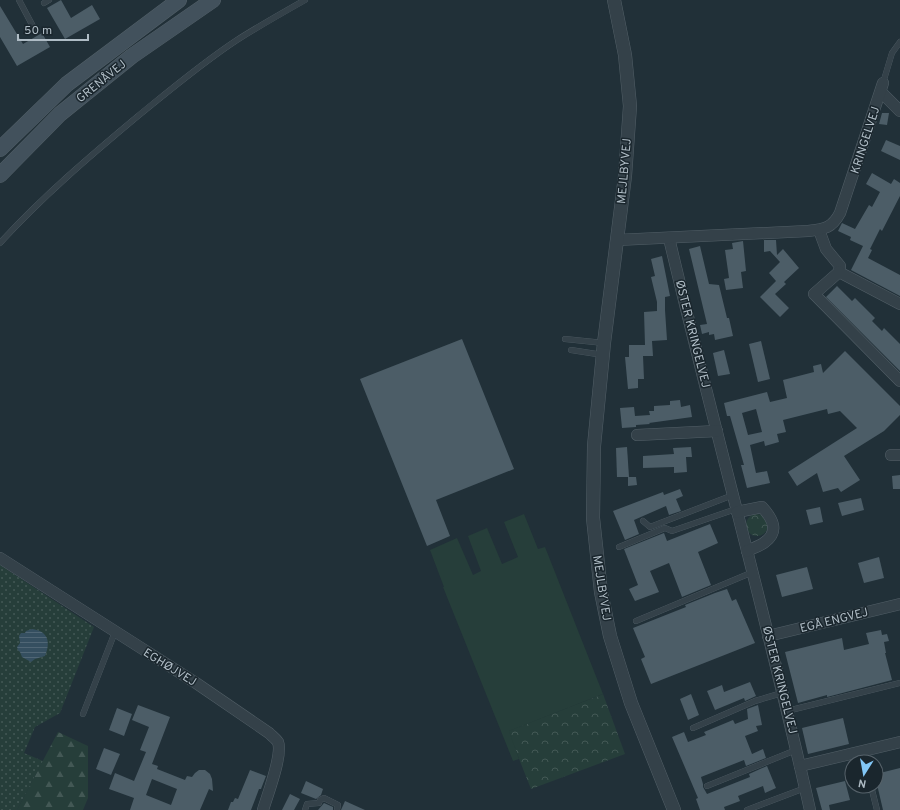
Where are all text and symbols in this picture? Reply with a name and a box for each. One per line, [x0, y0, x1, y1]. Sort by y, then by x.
scale bar [18, 16, 88, 42]
text: 50 m [24, 23, 52, 39]
street label: GRENÅVEJ [73, 57, 130, 107]
street label: KRINGELVEJ [848, 105, 884, 176]
street label: MEJLBYVEJ [614, 138, 636, 205]
street label: ØSTER KRINGELVEJ [671, 279, 713, 390]
street label: MEJLBYVEJ [588, 554, 614, 622]
street label: EGÅ ENGVEJ [798, 605, 870, 637]
street label: ØSTER KRINGELVEJ [758, 625, 800, 736]
street label: EGHØJVEJ [140, 645, 199, 690]
north arrow [844, 754, 884, 794]
text: N [857, 775, 867, 790]

